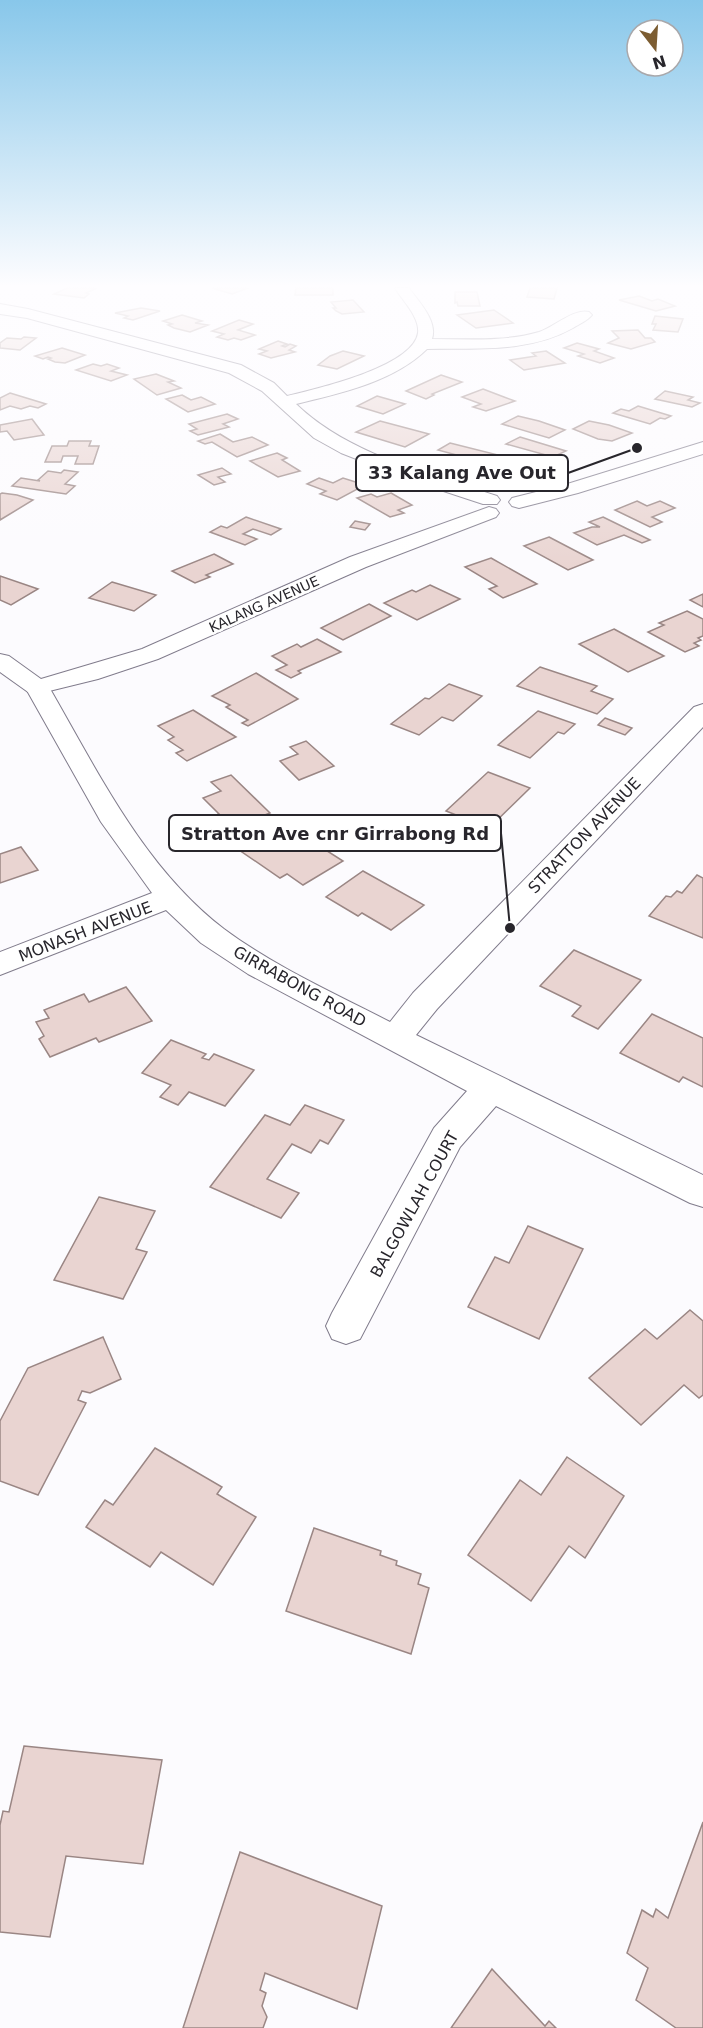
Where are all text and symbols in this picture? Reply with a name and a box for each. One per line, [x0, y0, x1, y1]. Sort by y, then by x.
north arrow [625, 18, 685, 78]
text: N [650, 51, 668, 73]
callout: 33 Kalang Ave Out [356, 455, 568, 491]
text: 33 Kalang Ave Out [368, 462, 556, 483]
street label: KALANG AVENUE [207, 573, 321, 635]
street label: STRATTON AVENUE [524, 773, 645, 897]
callout: Stratton Ave cnr Girrabong Rd [169, 815, 501, 851]
text: Stratton Ave cnr Girrabong Rd [181, 823, 489, 844]
street label: MONASH AVENUE [16, 897, 155, 966]
street label: GIRRABONG ROAD [230, 942, 370, 1031]
street label: BALGOWLAH COURT [366, 1128, 463, 1281]

